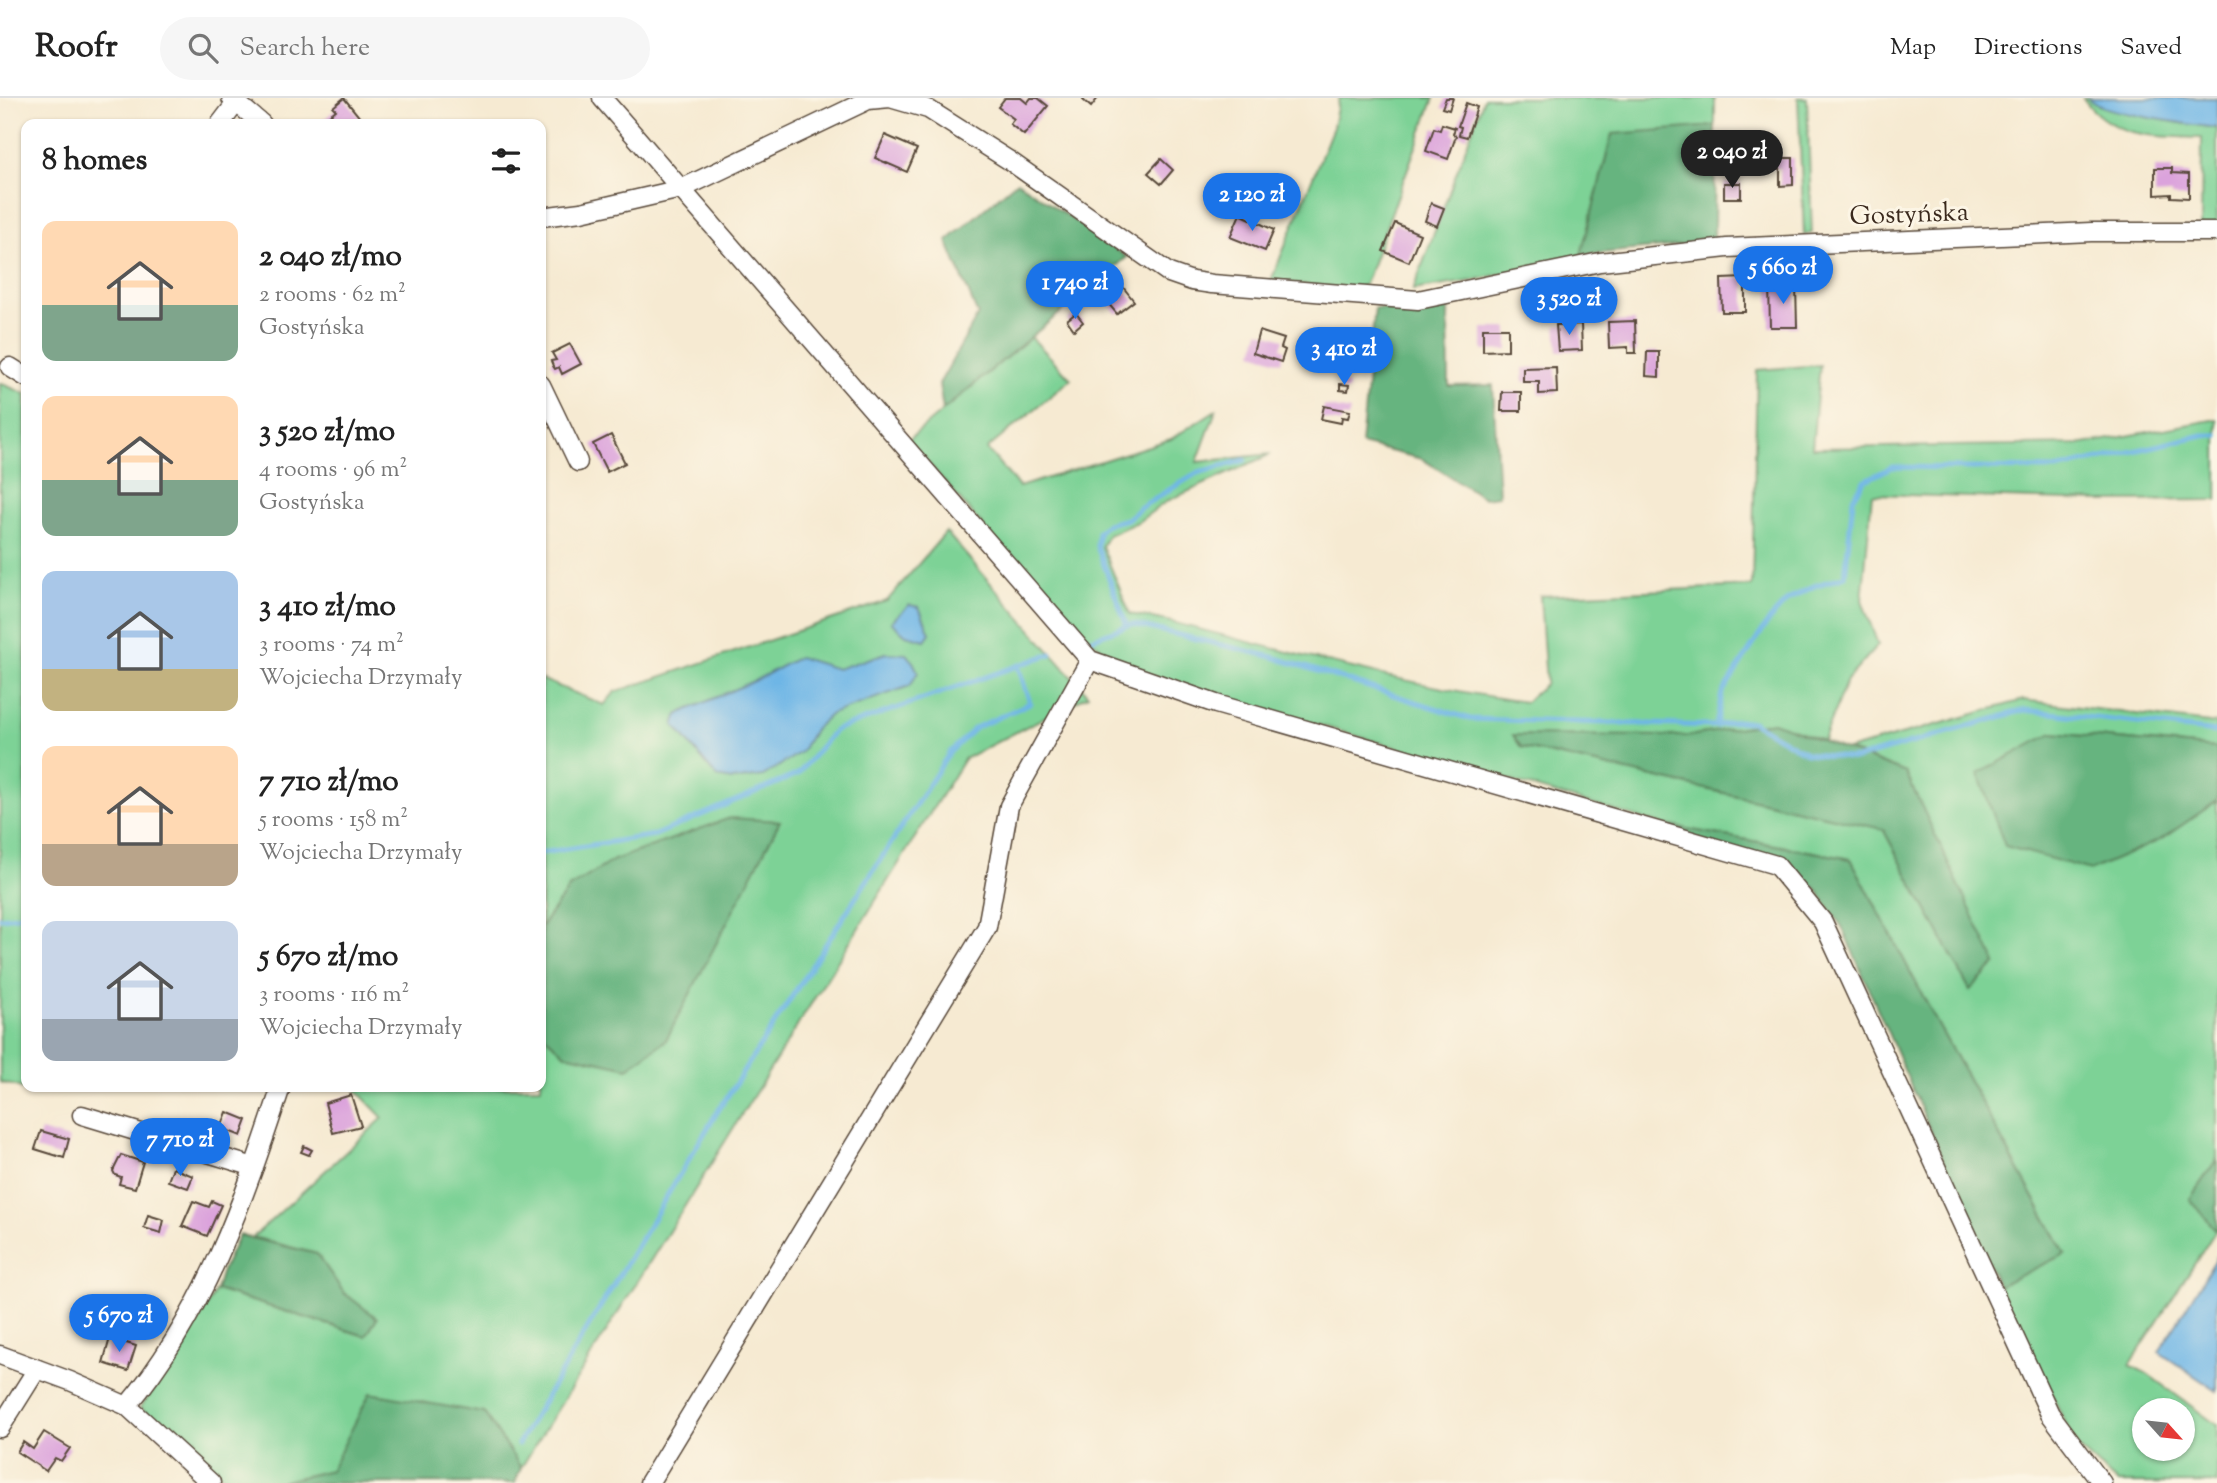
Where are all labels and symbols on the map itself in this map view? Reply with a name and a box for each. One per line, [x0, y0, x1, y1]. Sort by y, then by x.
pin: 2 040 zł [1660, 130, 1804, 190]
pin: 2 120 zł [1180, 174, 1324, 233]
street label: Gostyńska [1849, 195, 1969, 236]
pin: 5 660 zł [1711, 246, 1855, 306]
pin: 1 740 zł [1003, 262, 1147, 321]
pin: 3 520 zł [1497, 278, 1641, 337]
pin: 3 410 zł [1272, 328, 1416, 387]
pin: 7 710 zł [108, 1118, 252, 1178]
pin: 5 670 zł [47, 1294, 191, 1354]
north arrow [2132, 1398, 2194, 1461]

